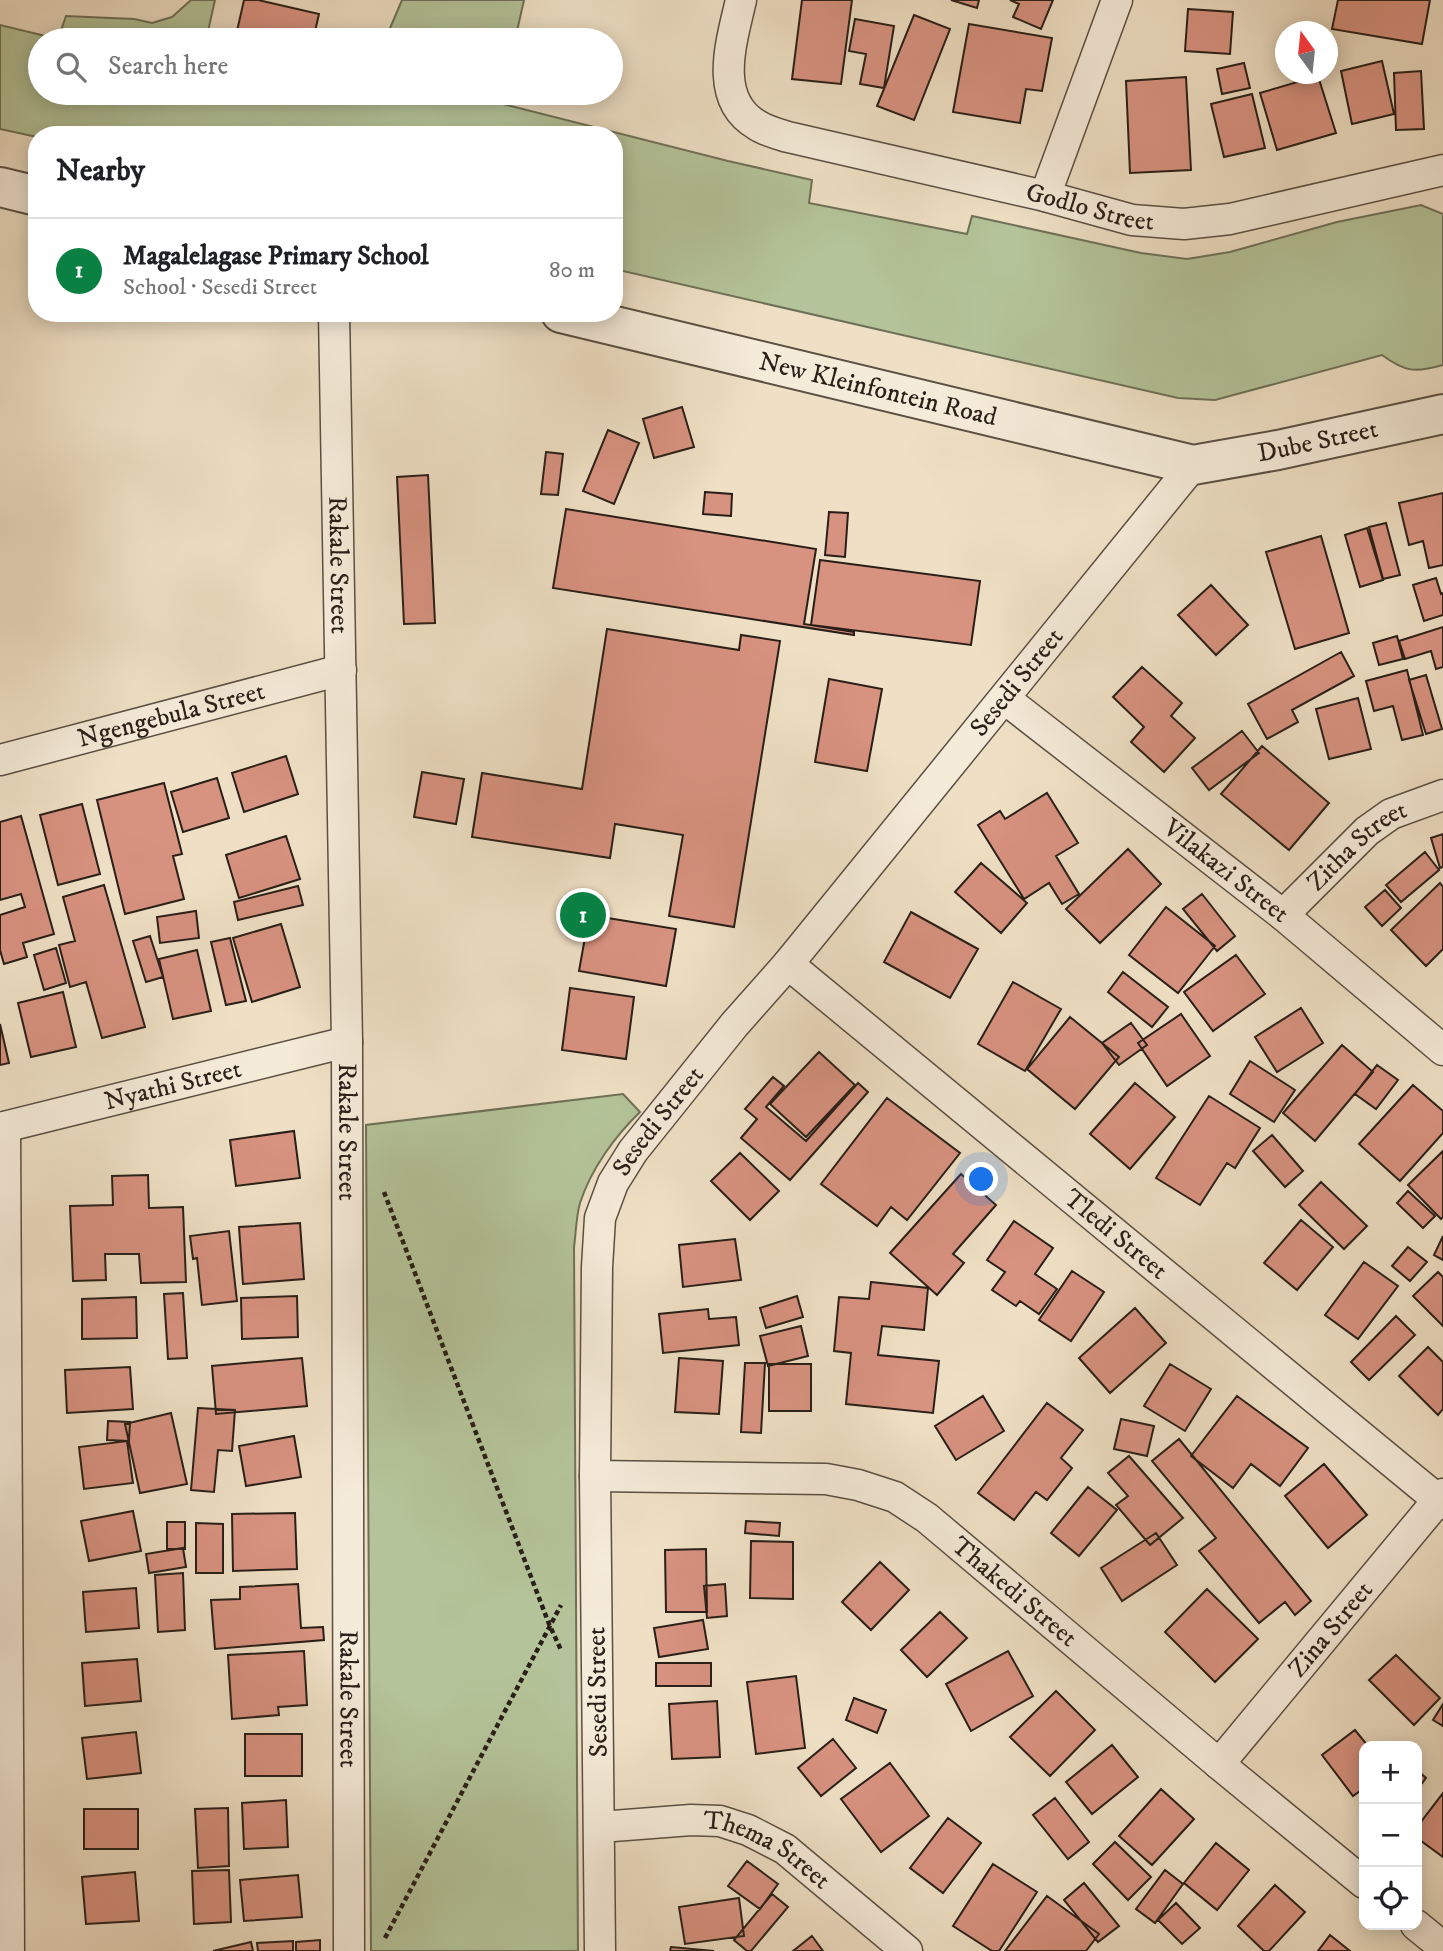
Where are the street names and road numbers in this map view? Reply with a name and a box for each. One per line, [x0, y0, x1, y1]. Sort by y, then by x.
street label: Godlo Street [1023, 176, 1155, 238]
street label: New Kleinfontein Road [755, 345, 1000, 434]
street label: Dube Street [1255, 412, 1381, 470]
street label: Rakale Street [321, 496, 356, 634]
street label: Sesedi Street [963, 621, 1071, 743]
street label: Ngengebula Street [74, 674, 268, 755]
street label: Zitha Street [1300, 793, 1411, 898]
street label: Vilakazi Street [1156, 811, 1296, 930]
street label: Nyathi Street [101, 1052, 245, 1118]
street label: Sesedi Street [605, 1059, 711, 1182]
street label: Rakale Street [331, 1063, 364, 1201]
street label: Tledi Street [1057, 1182, 1175, 1287]
street label: Thakedi Street [945, 1529, 1084, 1654]
street label: Zina Street [1281, 1574, 1380, 1684]
street label: Sesedi Street [580, 1626, 616, 1758]
street label: Rakale Street [332, 1630, 365, 1768]
street label: Thema Street [703, 1804, 837, 1897]

